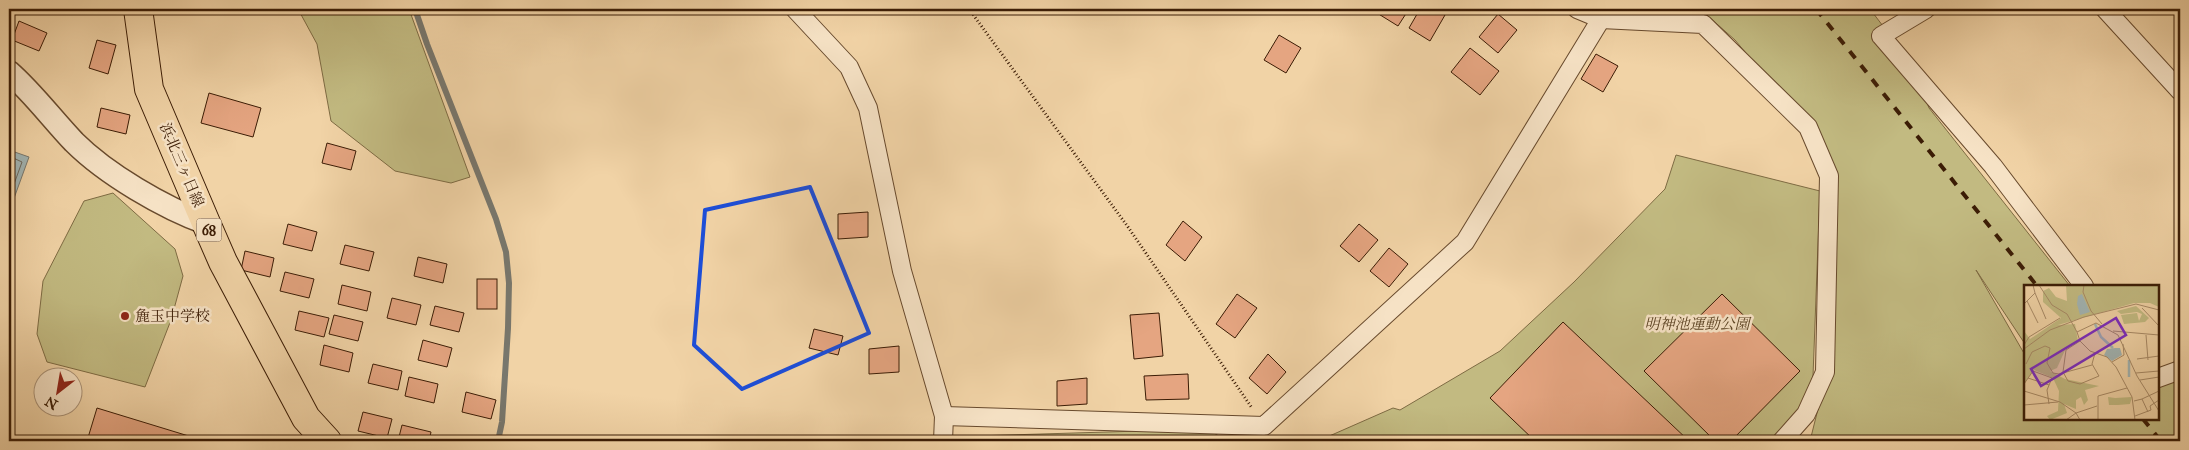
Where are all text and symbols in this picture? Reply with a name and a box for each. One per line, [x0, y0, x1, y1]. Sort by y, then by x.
street label: 浜北三ヶ日線 [156, 120, 208, 210]
road number: 68 [196, 218, 222, 242]
inset map [2024, 285, 2159, 420]
place label: 麁玉中学校 [135, 307, 210, 325]
marker: 麁玉中学校 [119, 310, 131, 322]
park label: 明神池運動公園 [1644, 315, 1752, 333]
north arrow [32, 368, 82, 418]
text: N [42, 392, 61, 413]

